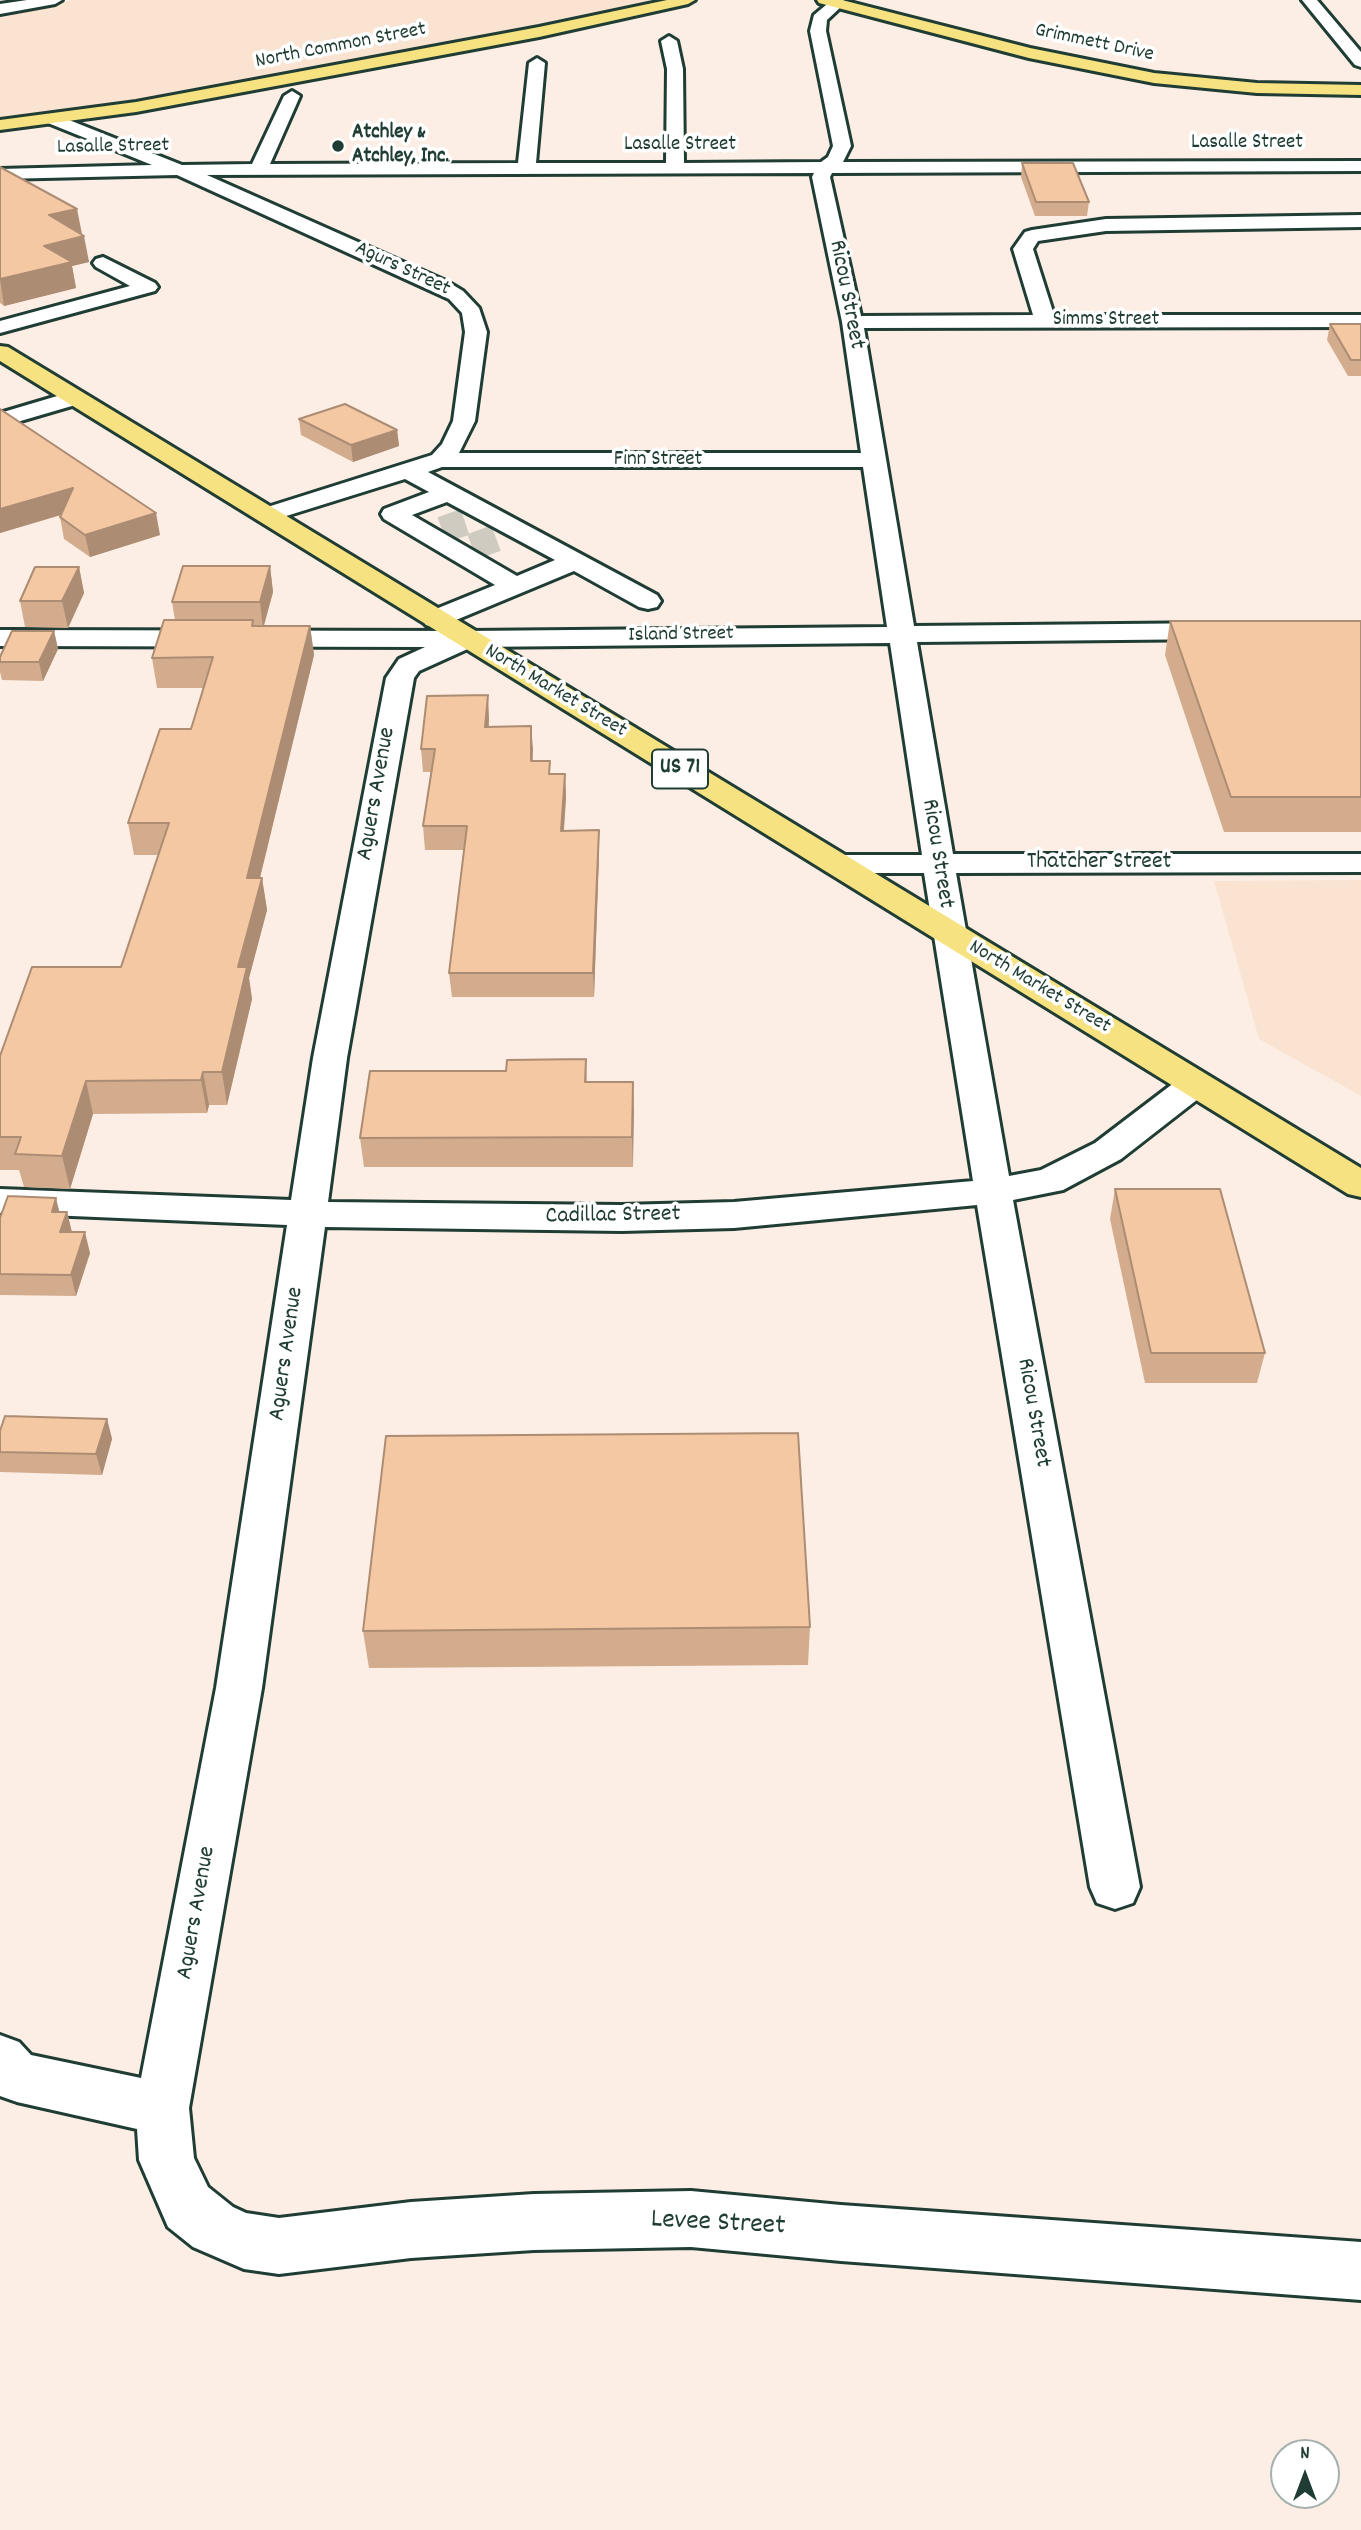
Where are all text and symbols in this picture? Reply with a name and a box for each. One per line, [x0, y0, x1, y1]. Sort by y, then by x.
street label: North Common Street [254, 18, 428, 76]
street label: Grimmett Drive [1032, 19, 1156, 69]
place label: Atchley & Atchley, Inc. [352, 121, 449, 171]
street label: Lasalle Street [1191, 131, 1303, 157]
street label: Lasalle Street [624, 133, 736, 159]
street label: Lasalle Street [57, 134, 169, 162]
marker: Atchley & Atchley, Inc. [330, 138, 346, 154]
street label: Agurs Street [350, 237, 454, 303]
street label: Ricou Street [820, 238, 870, 352]
street label: Simms Street [1053, 308, 1159, 334]
street label: Finn Street [614, 448, 702, 474]
street label: Island Street [628, 622, 734, 650]
street label: North Market Street [479, 640, 631, 744]
street label: Aguers Avenue [352, 725, 404, 863]
road number: US 71 [652, 750, 708, 789]
street label: Ricou Street [913, 797, 959, 911]
street label: Thatcher Street [1027, 850, 1171, 878]
street label: North Market Street [963, 936, 1115, 1040]
street label: Cadillac Street [545, 1201, 681, 1233]
street label: Aguers Avenue [264, 1285, 312, 1423]
street label: Ricou Street [1008, 1356, 1056, 1470]
street label: Aguers Avenue [172, 1844, 224, 1982]
street label: Levee Street [650, 2205, 786, 2245]
north arrow [1270, 2439, 1340, 2509]
text: N [1300, 2441, 1310, 2468]

